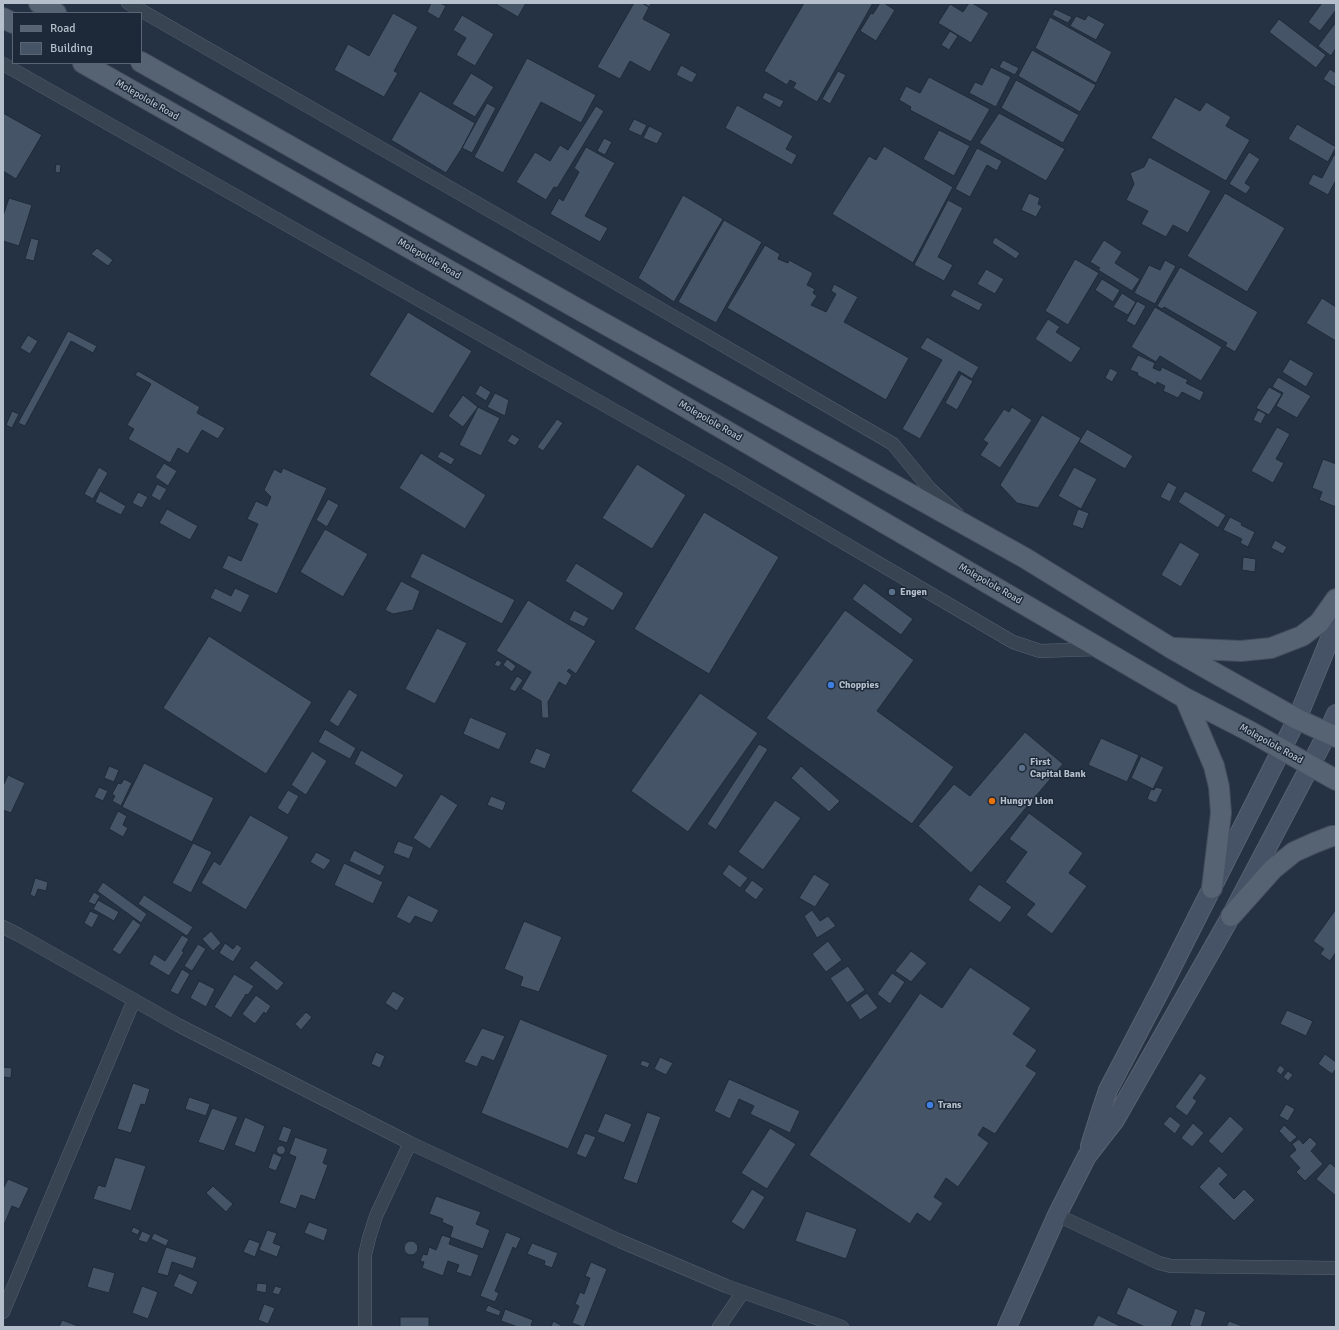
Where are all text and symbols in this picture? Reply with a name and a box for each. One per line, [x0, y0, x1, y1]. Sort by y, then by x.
legend [12, 12, 142, 64]
text: Road [50, 21, 76, 36]
text: Building [50, 41, 93, 56]
street label: Molepolole Road [113, 77, 181, 123]
street label: Molepolole Road [395, 236, 463, 282]
street label: Molepolole Road [676, 398, 744, 444]
street label: Molepolole Road [956, 561, 1024, 607]
place label: Engen [900, 586, 927, 598]
marker: Engen [887, 587, 897, 597]
place label: Choppies [839, 679, 879, 691]
marker: Choppies [826, 680, 836, 690]
street label: Molepolole Road [1237, 722, 1305, 766]
place label: First Capital Bank [1030, 756, 1086, 780]
marker: First Capital Bank [1017, 763, 1027, 773]
place label: Hungry Lion [1000, 795, 1053, 807]
marker: Hungry Lion [987, 796, 997, 806]
place label: Trans [938, 1099, 962, 1111]
marker: Trans [925, 1100, 935, 1110]

